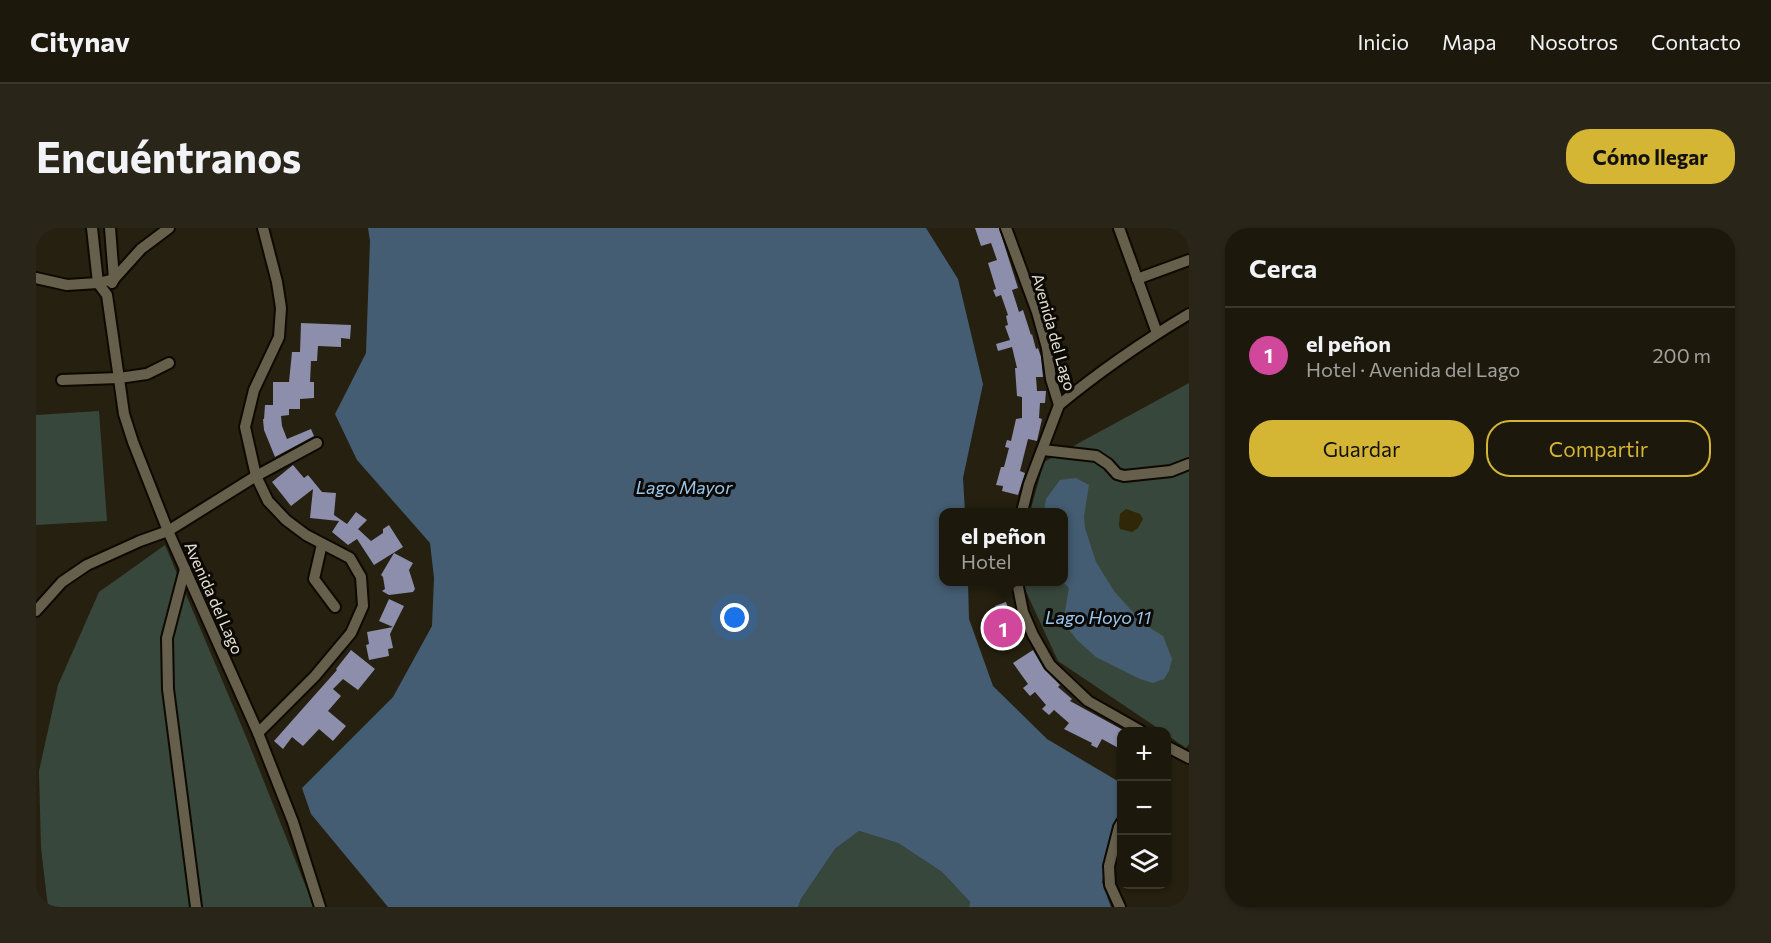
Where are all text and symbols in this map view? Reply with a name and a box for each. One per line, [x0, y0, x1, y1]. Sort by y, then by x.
text: Citynav [30, 24, 130, 58]
text: Inicio [1357, 29, 1409, 54]
text: Mapa [1442, 29, 1496, 54]
text: Nosotros [1529, 29, 1618, 54]
text: Contacto [1651, 29, 1741, 54]
button: Cómo llegar [1566, 129, 1735, 184]
text: Encuéntranos [36, 130, 301, 182]
text: Cerca [1249, 252, 1317, 283]
street label: Avenida del Lago [1029, 271, 1080, 393]
text: el peñon [1306, 330, 1391, 357]
text: 1 [1264, 343, 1273, 367]
text: 200 m [1653, 343, 1711, 367]
text: Hotel · Avenida del Lago [1306, 357, 1520, 381]
button: Guardar [1249, 420, 1474, 477]
button: Compartir [1486, 420, 1711, 477]
water label: Lago Mayor [636, 476, 733, 498]
popup [939, 508, 1068, 586]
text: el peñon [961, 522, 1046, 549]
street label: Avenida del Lago [181, 539, 248, 657]
text: Hotel [961, 549, 1011, 573]
your location [720, 603, 749, 632]
pin: 1 [984, 606, 1022, 650]
water label: Lago Hoyo 11 [1045, 606, 1151, 628]
map controls [1117, 727, 1171, 889]
button: + [1117, 727, 1171, 781]
button: − [1117, 781, 1171, 835]
button: layers [1117, 835, 1171, 889]

